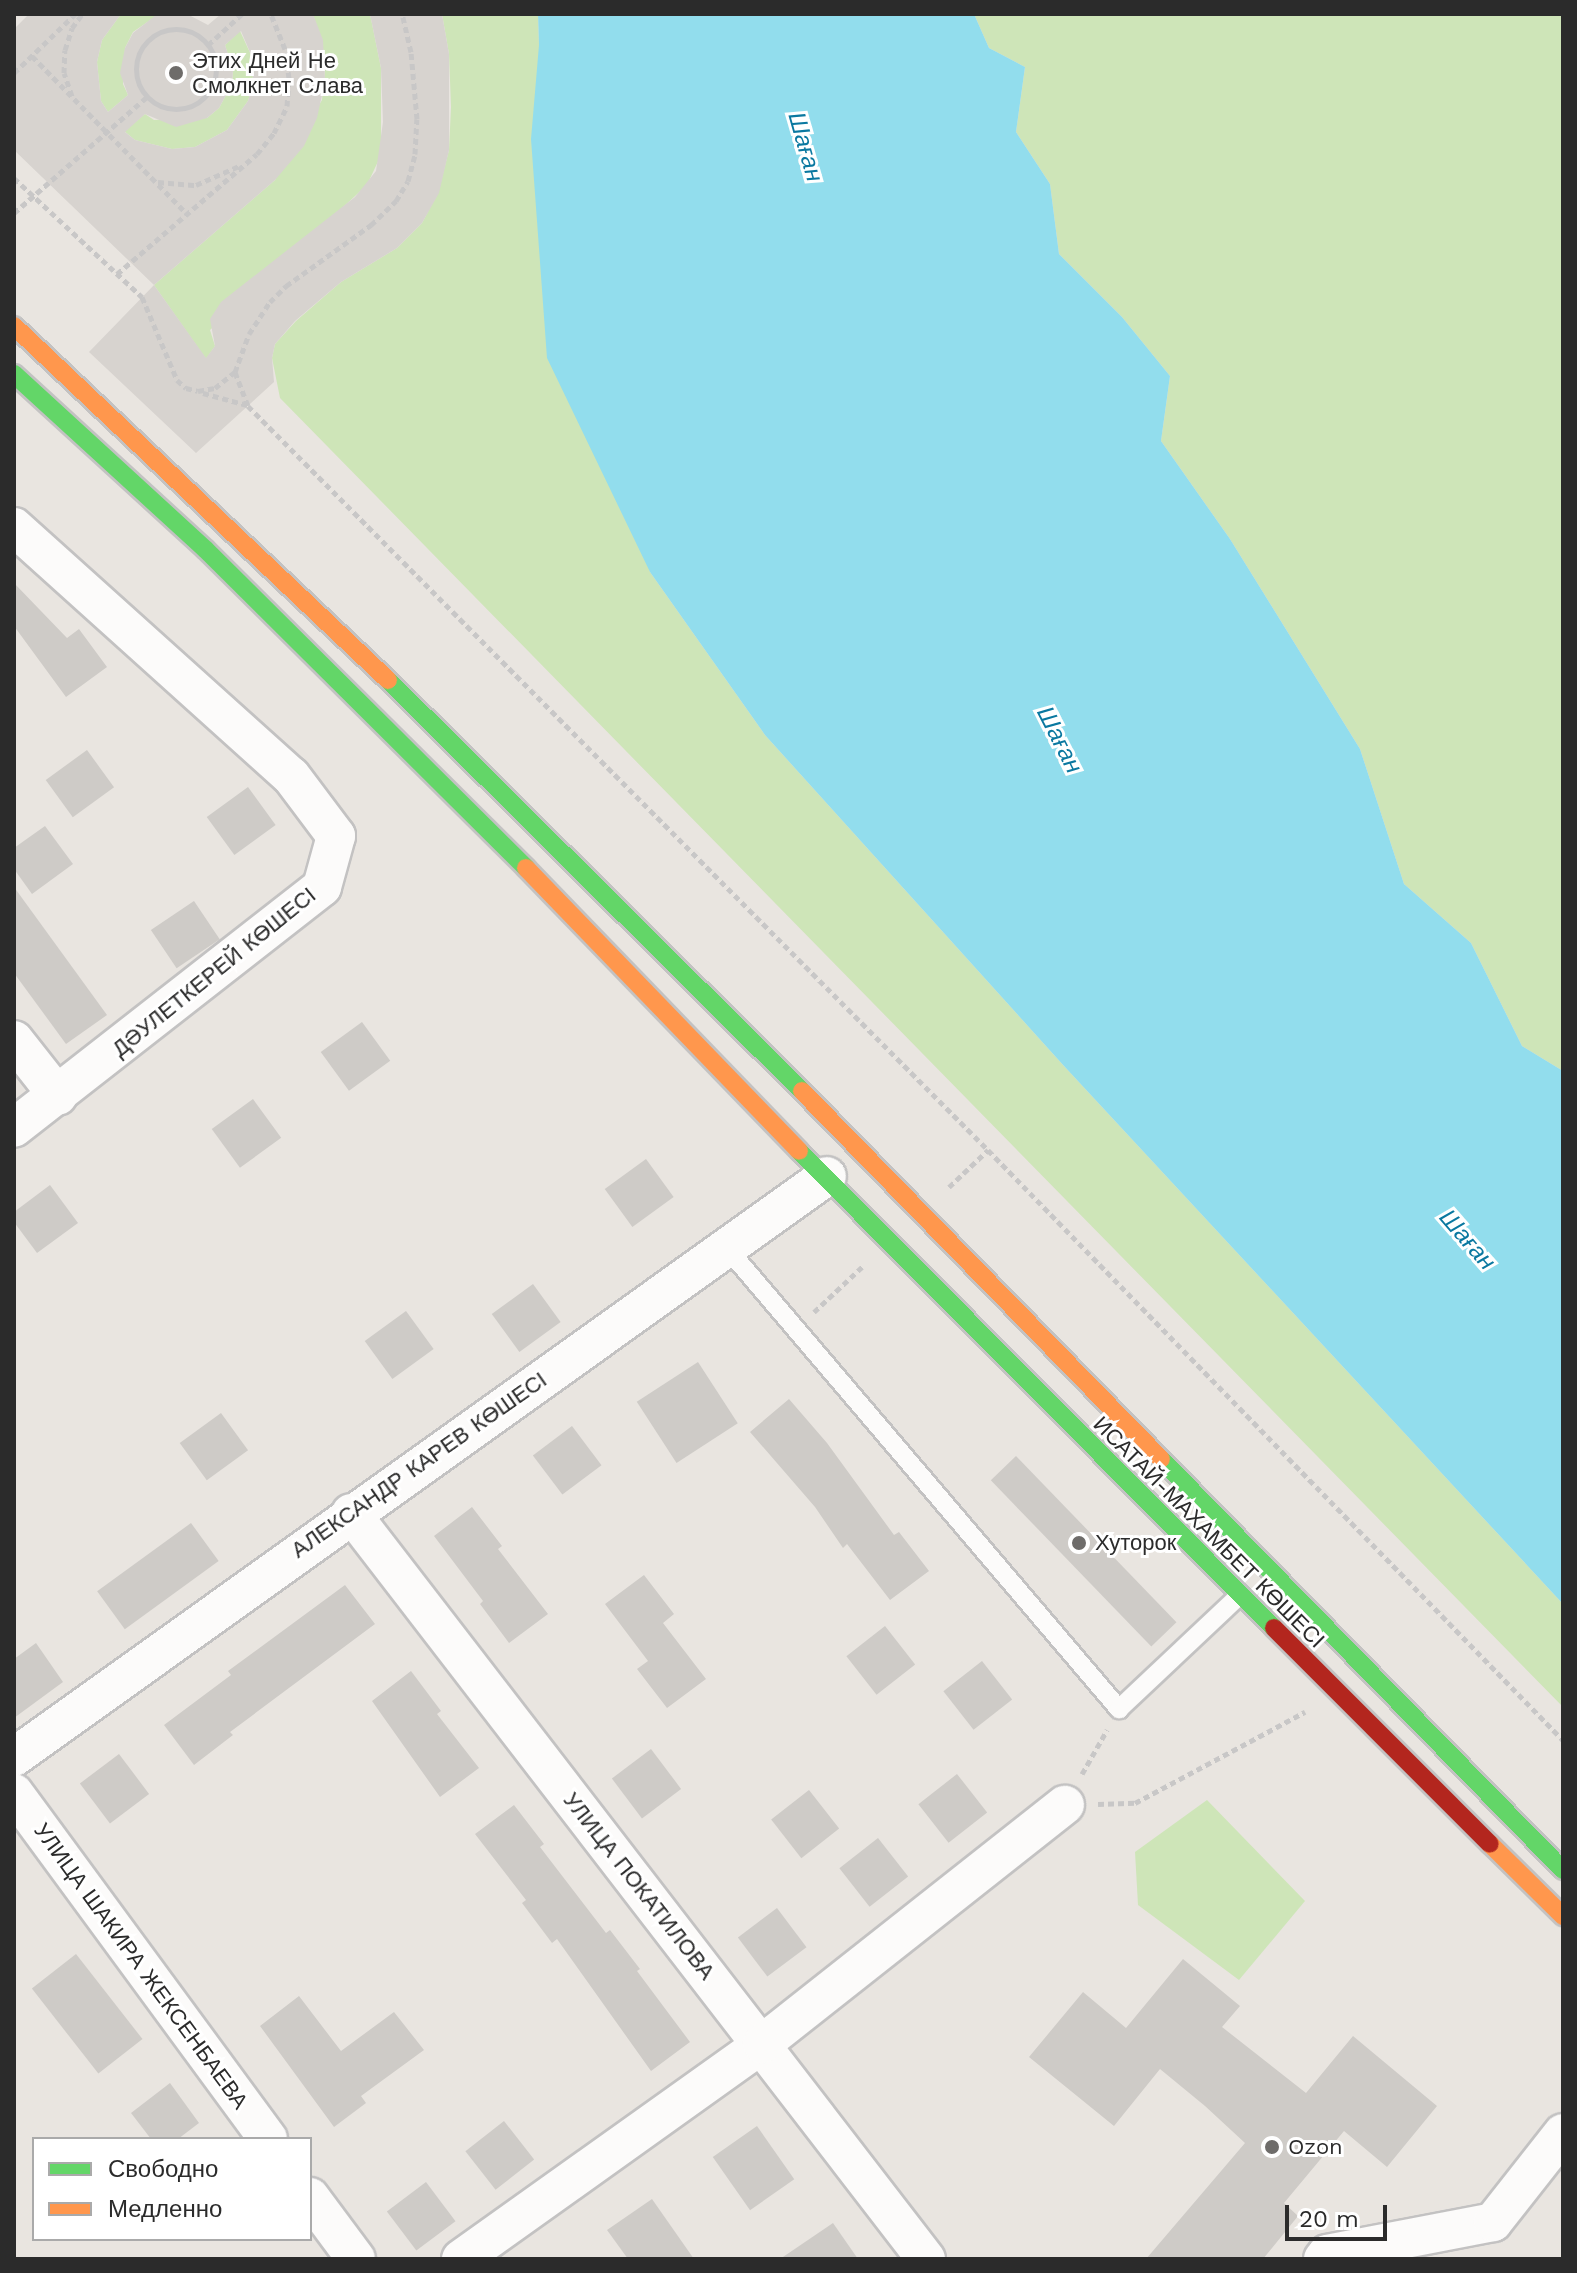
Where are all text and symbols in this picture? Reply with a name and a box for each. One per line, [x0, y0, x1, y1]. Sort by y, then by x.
place label: Этих Дней Не Смолкнет Слава [192, 47, 363, 98]
marker: Этих Дней Не Смолкнет Слава [167, 64, 185, 82]
water label: Шаған [781, 109, 829, 185]
water label: Шаған [1030, 702, 1088, 778]
street label: ДӘУЛЕТКЕРЕЙ КӨШЕСІ [107, 882, 321, 1062]
water label: Шаған [1433, 1204, 1501, 1276]
street label: АЛЕКСАНДР КАРЕВ КӨШЕСІ [286, 1367, 552, 1563]
street label: ИСАТАЙ-МАХАМБЕТ КӨШЕСІ [1088, 1411, 1330, 1653]
place label: Хуторок [1095, 1530, 1176, 1556]
marker: Хуторок [1070, 1534, 1088, 1552]
street label: УЛИЦА ПОКАТИЛОВА [558, 1787, 720, 1985]
street label: УЛИЦА ШАКИРА ЖЕКСЕНБАЕВА [28, 1818, 254, 2114]
place label: Ozon [1288, 2134, 1343, 2160]
legend [32, 2137, 312, 2241]
marker: Ozon [1263, 2138, 1281, 2156]
text: Свободно [108, 2155, 218, 2183]
scale bar [1289, 2189, 1391, 2239]
text: Медленно [108, 2195, 222, 2223]
text: 20 m [1299, 2205, 1359, 2233]

